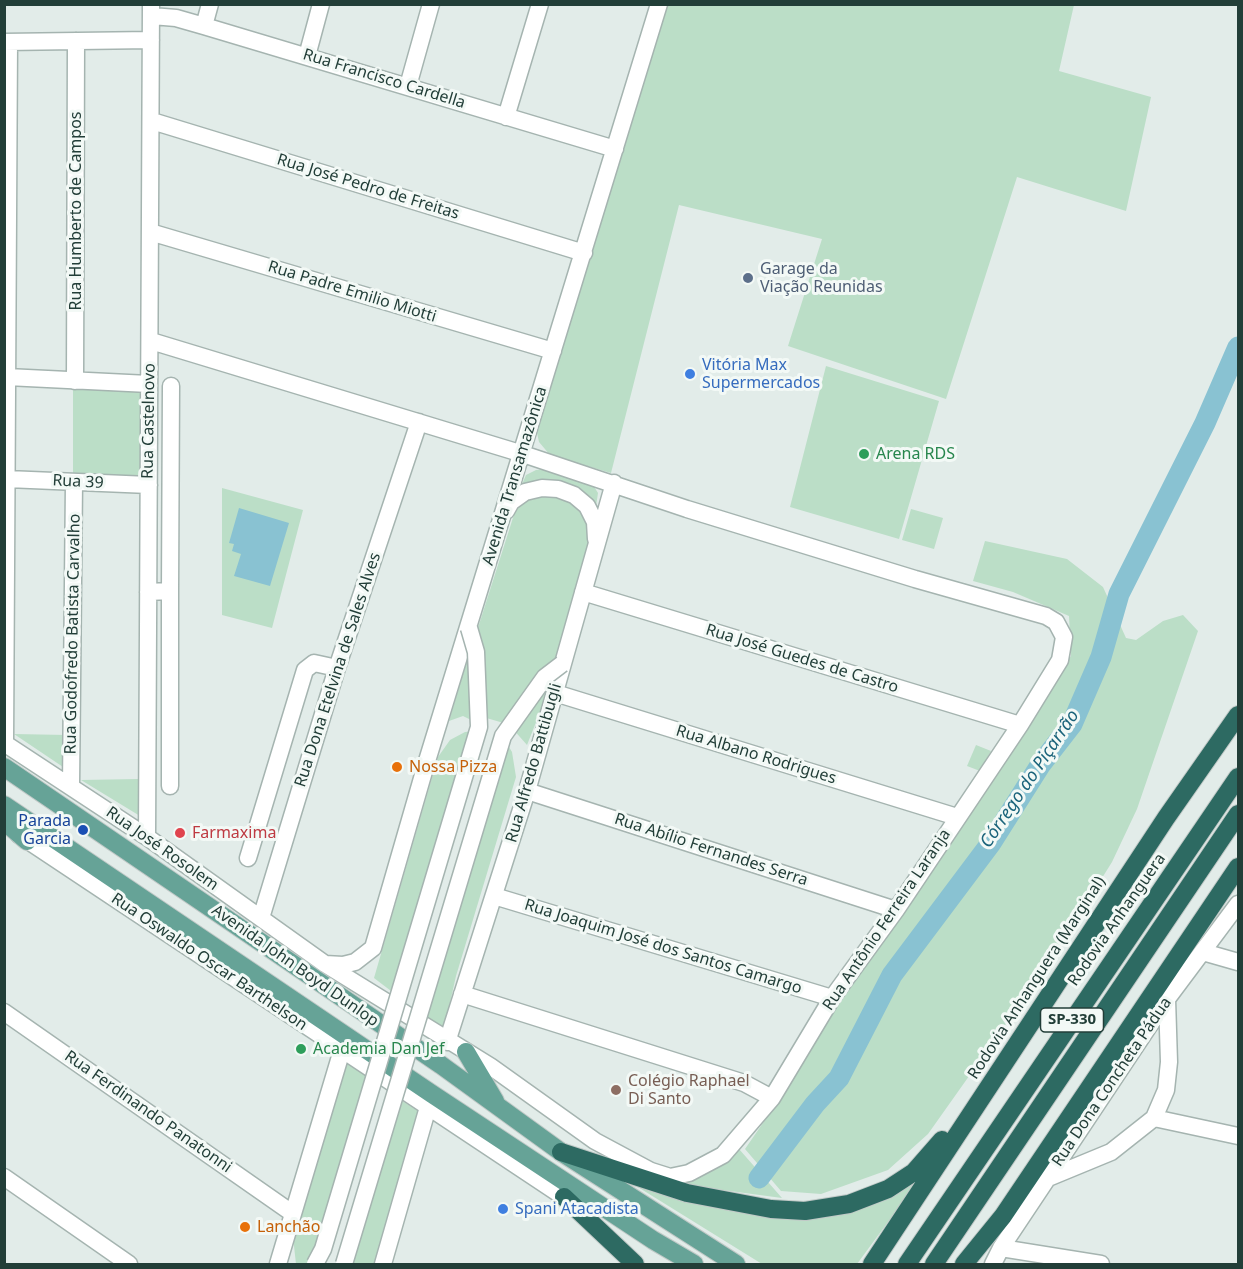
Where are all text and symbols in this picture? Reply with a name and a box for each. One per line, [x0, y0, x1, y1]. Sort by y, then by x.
street label: Rua Francisco Cardella [300, 45, 468, 113]
street label: Rua Humberto de Campos [66, 111, 86, 311]
street label: Rua José Pedro de Freitas [274, 150, 462, 224]
street label: Rua Padre Emilio Miotti [266, 257, 438, 327]
place label: Garage da Viação Reunidas [760, 259, 883, 297]
marker: Garage da Viação Reunidas [741, 271, 755, 285]
place label: Vitória Max Supermercados [702, 355, 820, 393]
street label: Rua Castelnovo [138, 363, 160, 479]
marker: Vitória Max Supermercados [683, 367, 697, 381]
street label: Avenida Transamazônica [479, 384, 551, 568]
place label: Arena RDS [876, 444, 955, 464]
marker: Arena RDS [857, 447, 871, 461]
street label: Rua 39 [52, 471, 104, 493]
street label: Rua Godofredo Batista Carvalho [61, 514, 85, 754]
street label: Rua Dona Etelvina de Sales Alves [291, 550, 385, 790]
street label: Rua José Guedes de Castro [703, 620, 901, 698]
street label: Rua Alfredo Battibugli [502, 681, 566, 845]
water label: Córrego do Piçarrão [976, 706, 1084, 852]
street label: Rua Albano Rodrigues [674, 721, 838, 789]
place label: Nossa Pizza [409, 757, 497, 777]
marker: Nossa Pizza [390, 760, 404, 774]
street label: Rua José Rosolem [102, 803, 222, 895]
street label: Rua Abílio Fernandes Serra [612, 810, 810, 890]
place label: Parada Garcia [18, 811, 71, 849]
marker: Parada Garcia [76, 823, 90, 837]
place label: Farmaxima [192, 823, 276, 843]
marker: Farmaxima [173, 826, 187, 840]
street label: Rua Antônio Ferreira Laranja [819, 826, 955, 1014]
street label: Rodovia Anhanguera [1064, 850, 1170, 990]
street label: Rodovia Anhanguera (Marginal) [964, 873, 1110, 1083]
street label: Rua Oswaldo Oscar Barthelson [107, 889, 311, 1035]
street label: Rua Joaquim José dos Santos Camargo [522, 896, 804, 998]
street label: Avenida John Boyd Dunlop [208, 901, 382, 1031]
street label: Rua Dona Concheta Pádua [1048, 994, 1176, 1170]
road number: SP-330 [1040, 1008, 1104, 1032]
place label: Academia Dan Jef [313, 1039, 445, 1059]
marker: Academia Dan Jef [294, 1042, 308, 1056]
street label: Rua Ferdinando Panatonni [61, 1047, 235, 1177]
place label: Colégio Raphael Di Santo [628, 1071, 750, 1109]
marker: Colégio Raphael Di Santo [609, 1083, 623, 1097]
place label: Spani Atacadista [515, 1199, 639, 1219]
marker: Spani Atacadista [496, 1202, 510, 1216]
place label: Lanchão [257, 1217, 320, 1237]
marker: Lanchão [238, 1220, 252, 1234]

